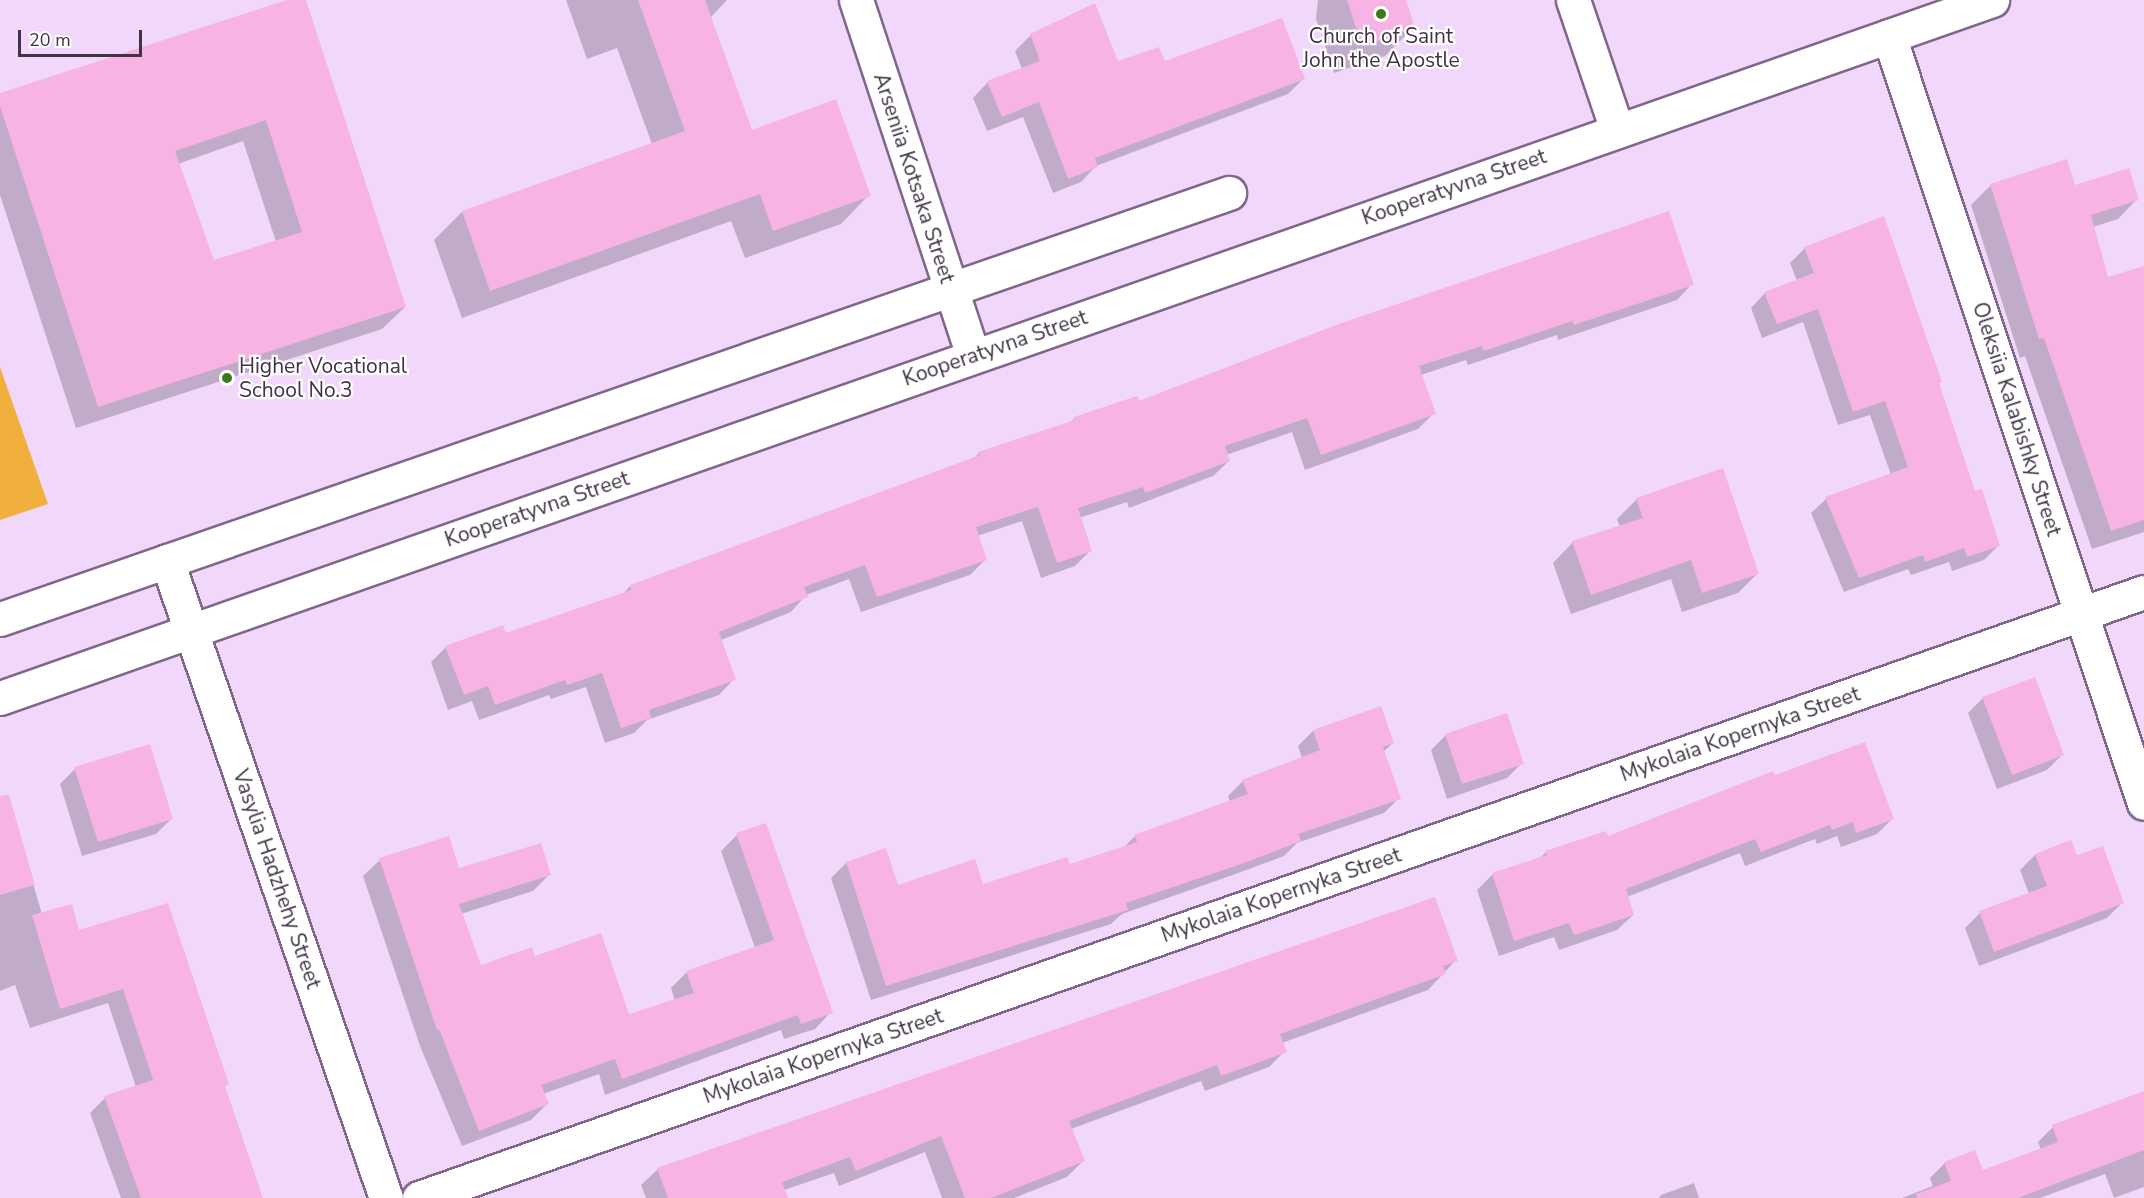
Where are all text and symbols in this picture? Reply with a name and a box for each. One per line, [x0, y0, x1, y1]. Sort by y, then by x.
marker: Church of Saint John the Apostle [1374, 7, 1388, 21]
scale bar [21, 18, 146, 56]
place label: Church of Saint John the Apostle [1302, 23, 1460, 73]
text: 20 m [29, 28, 71, 52]
street label: Arseniia Kotsaka Street [868, 70, 960, 286]
street label: Kooperatyvna Street [1358, 144, 1550, 230]
street label: Oleksiia Kalabishky Street [1967, 299, 2067, 539]
street label: Kooperatyvna Street [899, 305, 1091, 391]
place label: Higher Vocational School No.3 [239, 353, 407, 403]
marker: Higher Vocational School No.3 [220, 371, 234, 385]
street label: Kooperatyvna Street [441, 466, 633, 552]
street label: Mykolaia Kopernyka Street [1617, 681, 1863, 787]
street label: Vasylia Hadzhehy Street [228, 766, 326, 992]
street label: Mykolaia Kopernyka Street [1158, 842, 1404, 948]
street label: Mykolaia Kopernyka Street [700, 1003, 946, 1109]

